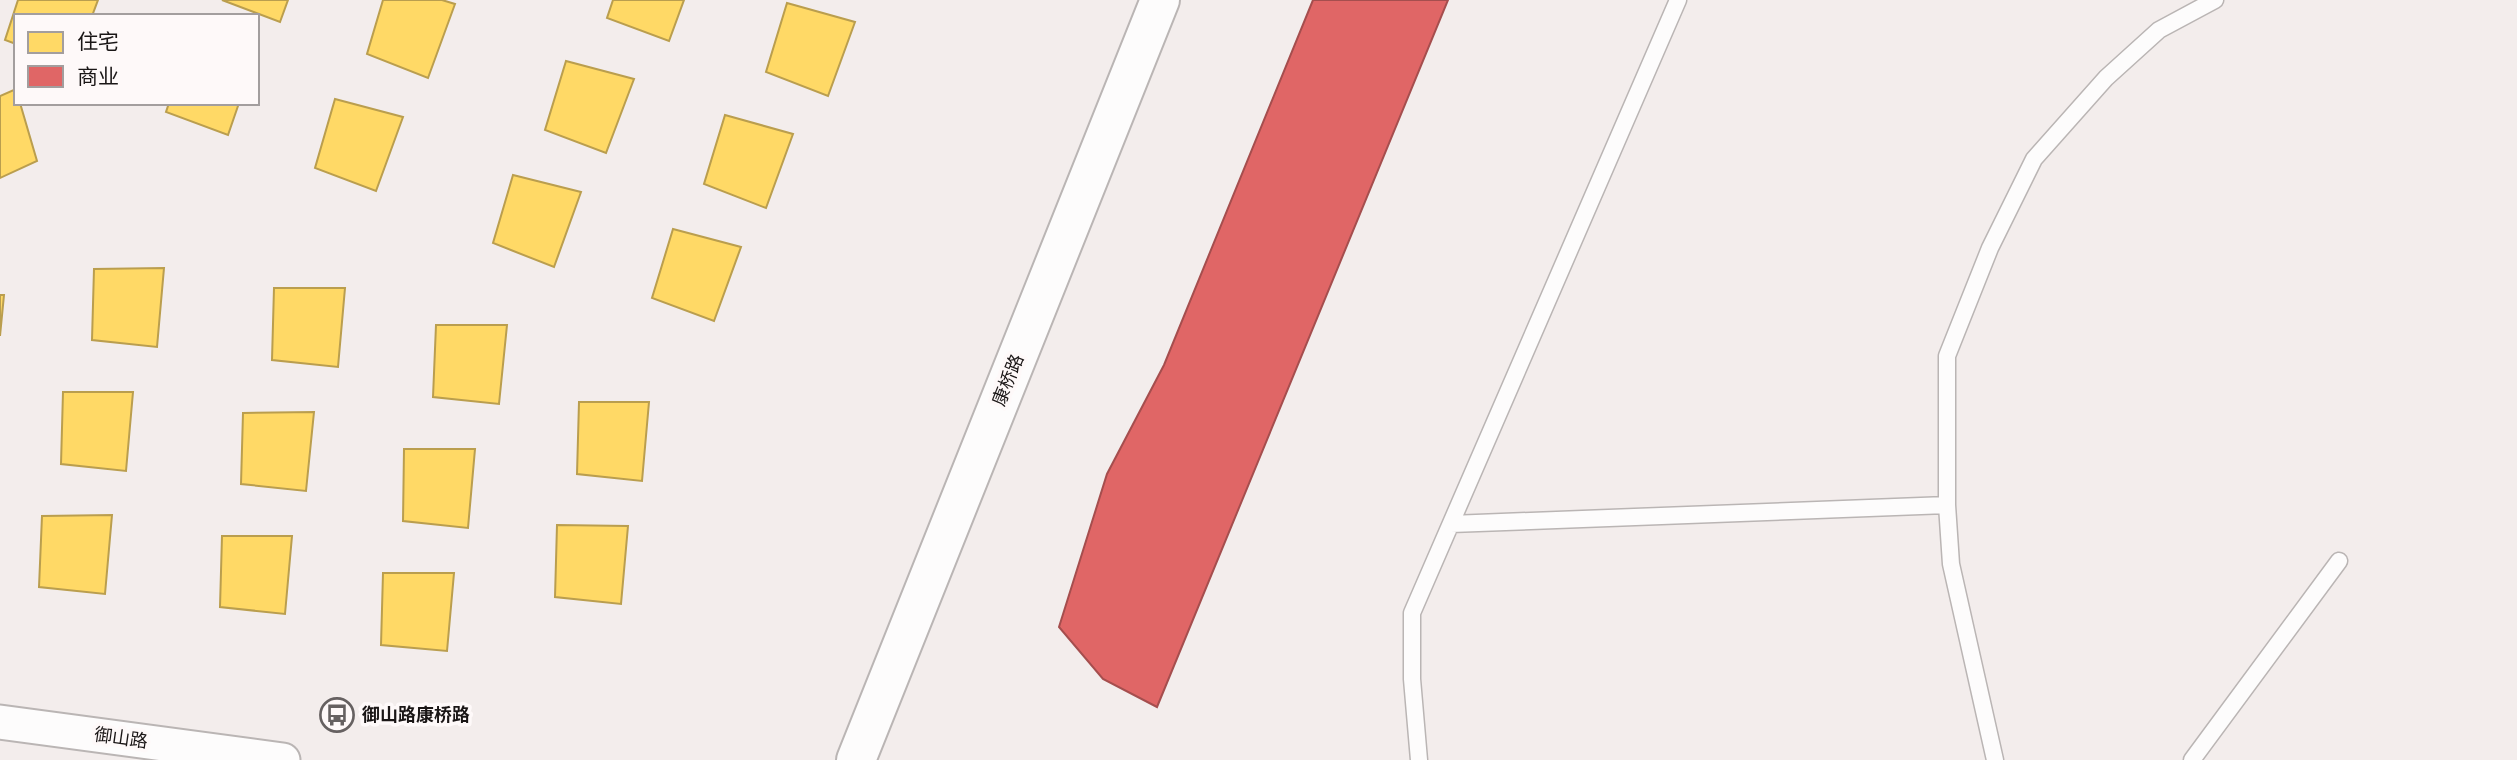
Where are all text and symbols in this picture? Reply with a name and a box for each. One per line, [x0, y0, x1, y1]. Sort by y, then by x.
legend [14, 14, 259, 105]
text: 住宅 [77, 30, 119, 53]
text: 商业 [77, 65, 119, 88]
street label: 康桥路 [989, 351, 1027, 409]
bus stop icon: 御山路康桥路 [318, 696, 356, 734]
place label: 御山路康桥路 [361, 705, 470, 725]
street label: 御山路 [93, 724, 149, 752]

